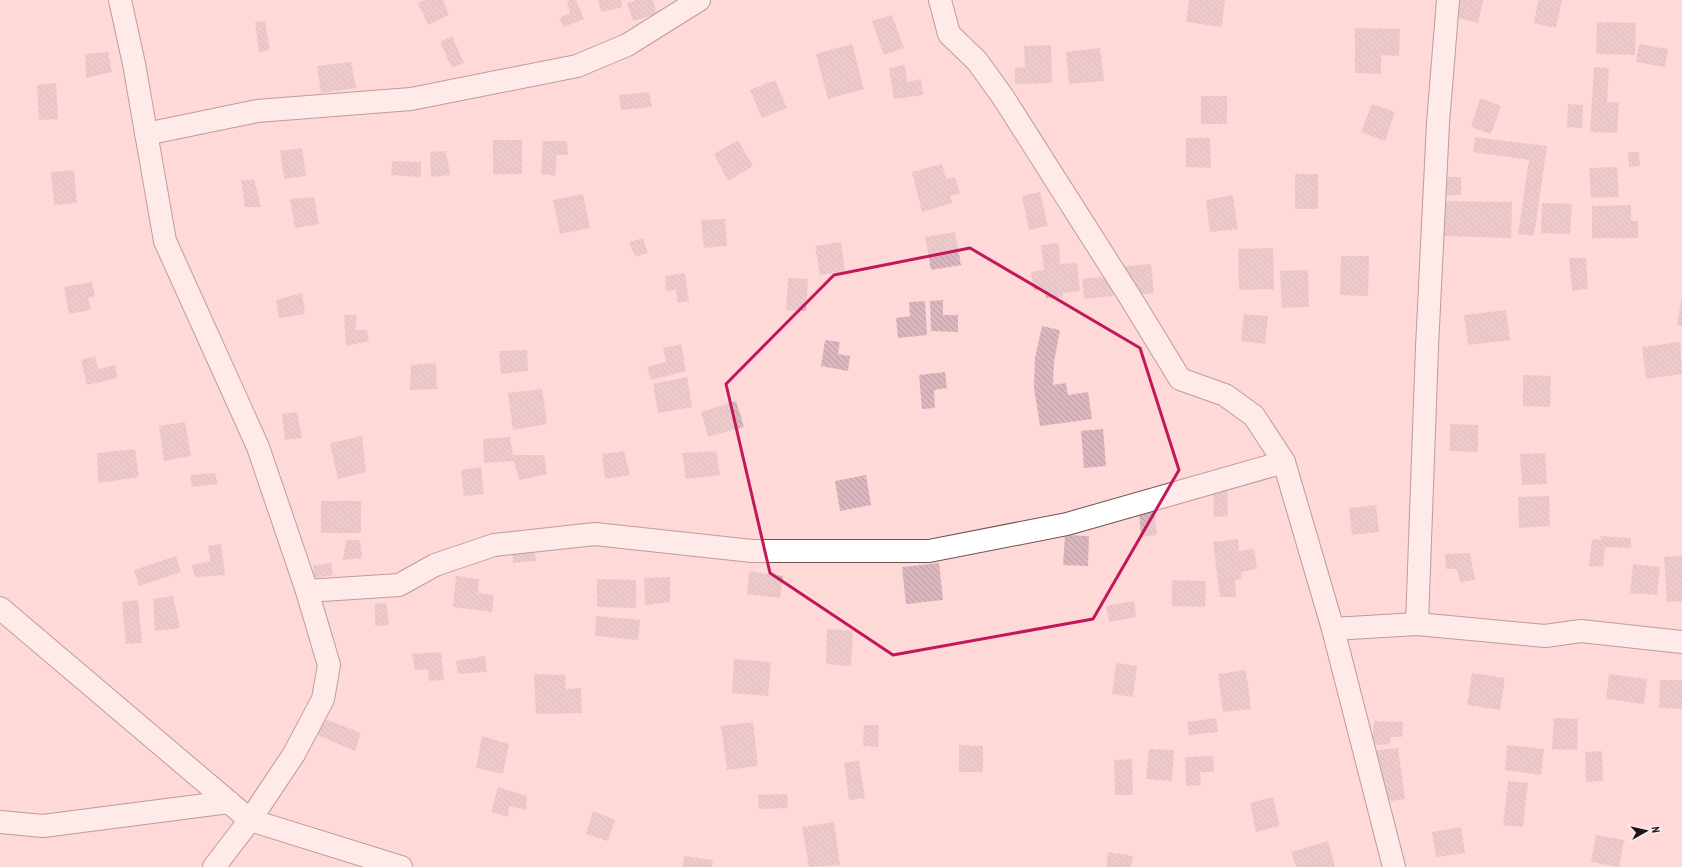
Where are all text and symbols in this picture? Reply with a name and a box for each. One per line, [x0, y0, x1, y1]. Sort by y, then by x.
north arrow [1626, 811, 1666, 851]
text: N [1649, 826, 1663, 834]

